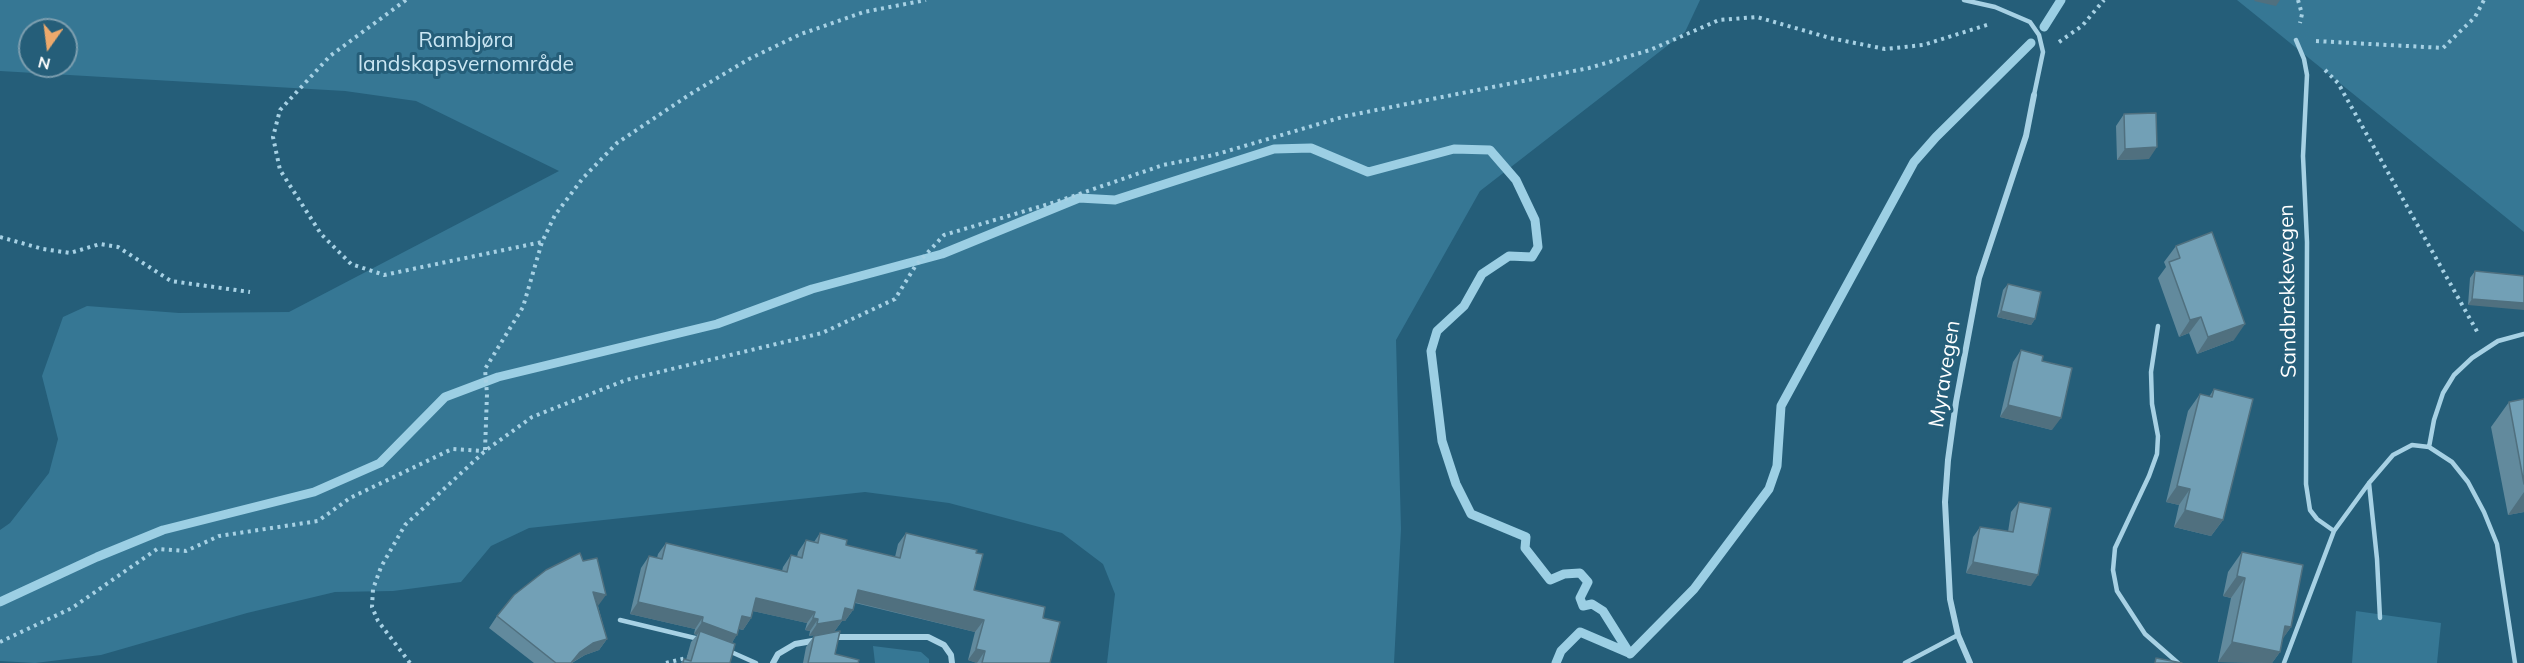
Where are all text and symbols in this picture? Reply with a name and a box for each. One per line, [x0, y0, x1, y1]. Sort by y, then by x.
north arrow [18, 18, 78, 78]
park label: Rambjøra landskapsvernområde [358, 28, 574, 78]
text: N [36, 52, 52, 75]
street label: Sandbrekkevegen [2274, 204, 2302, 378]
street label: Myravegen [1924, 319, 1966, 429]

